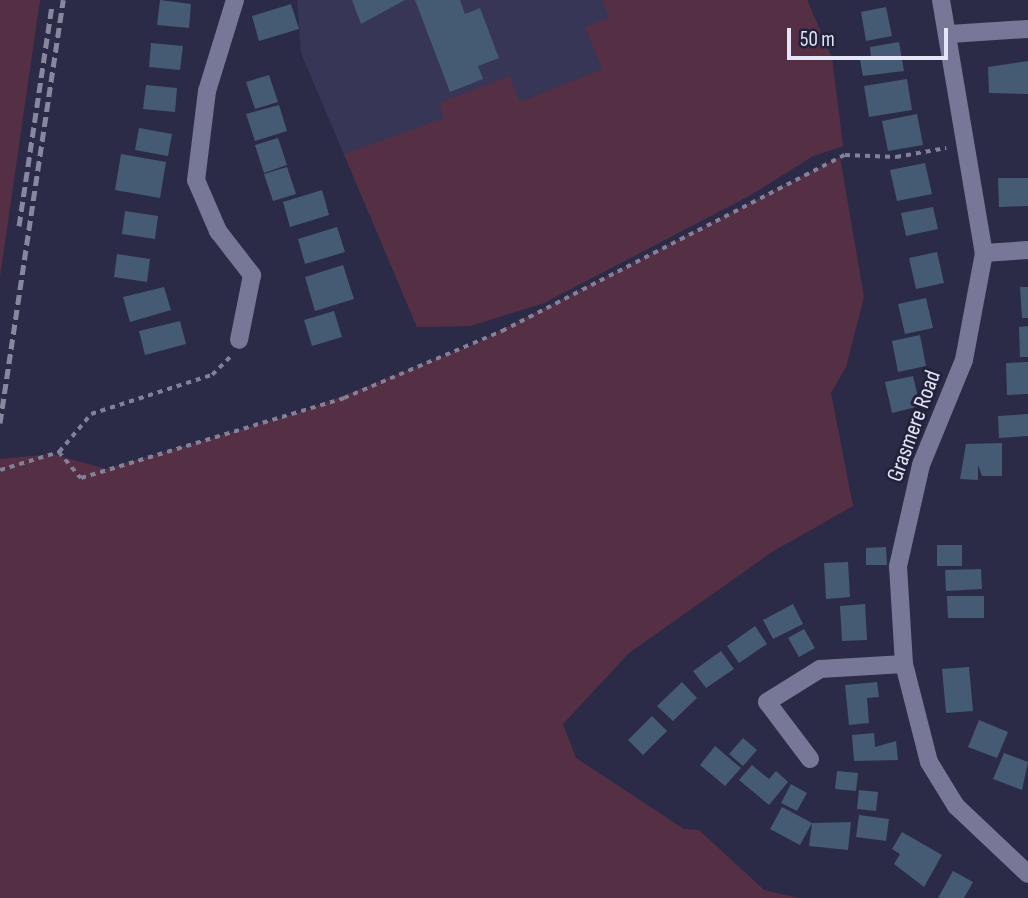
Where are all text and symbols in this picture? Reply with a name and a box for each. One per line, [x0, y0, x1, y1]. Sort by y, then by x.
scale bar [790, 14, 951, 58]
text: 50 m [800, 27, 835, 52]
street label: Grasmere Road [881, 367, 947, 485]

